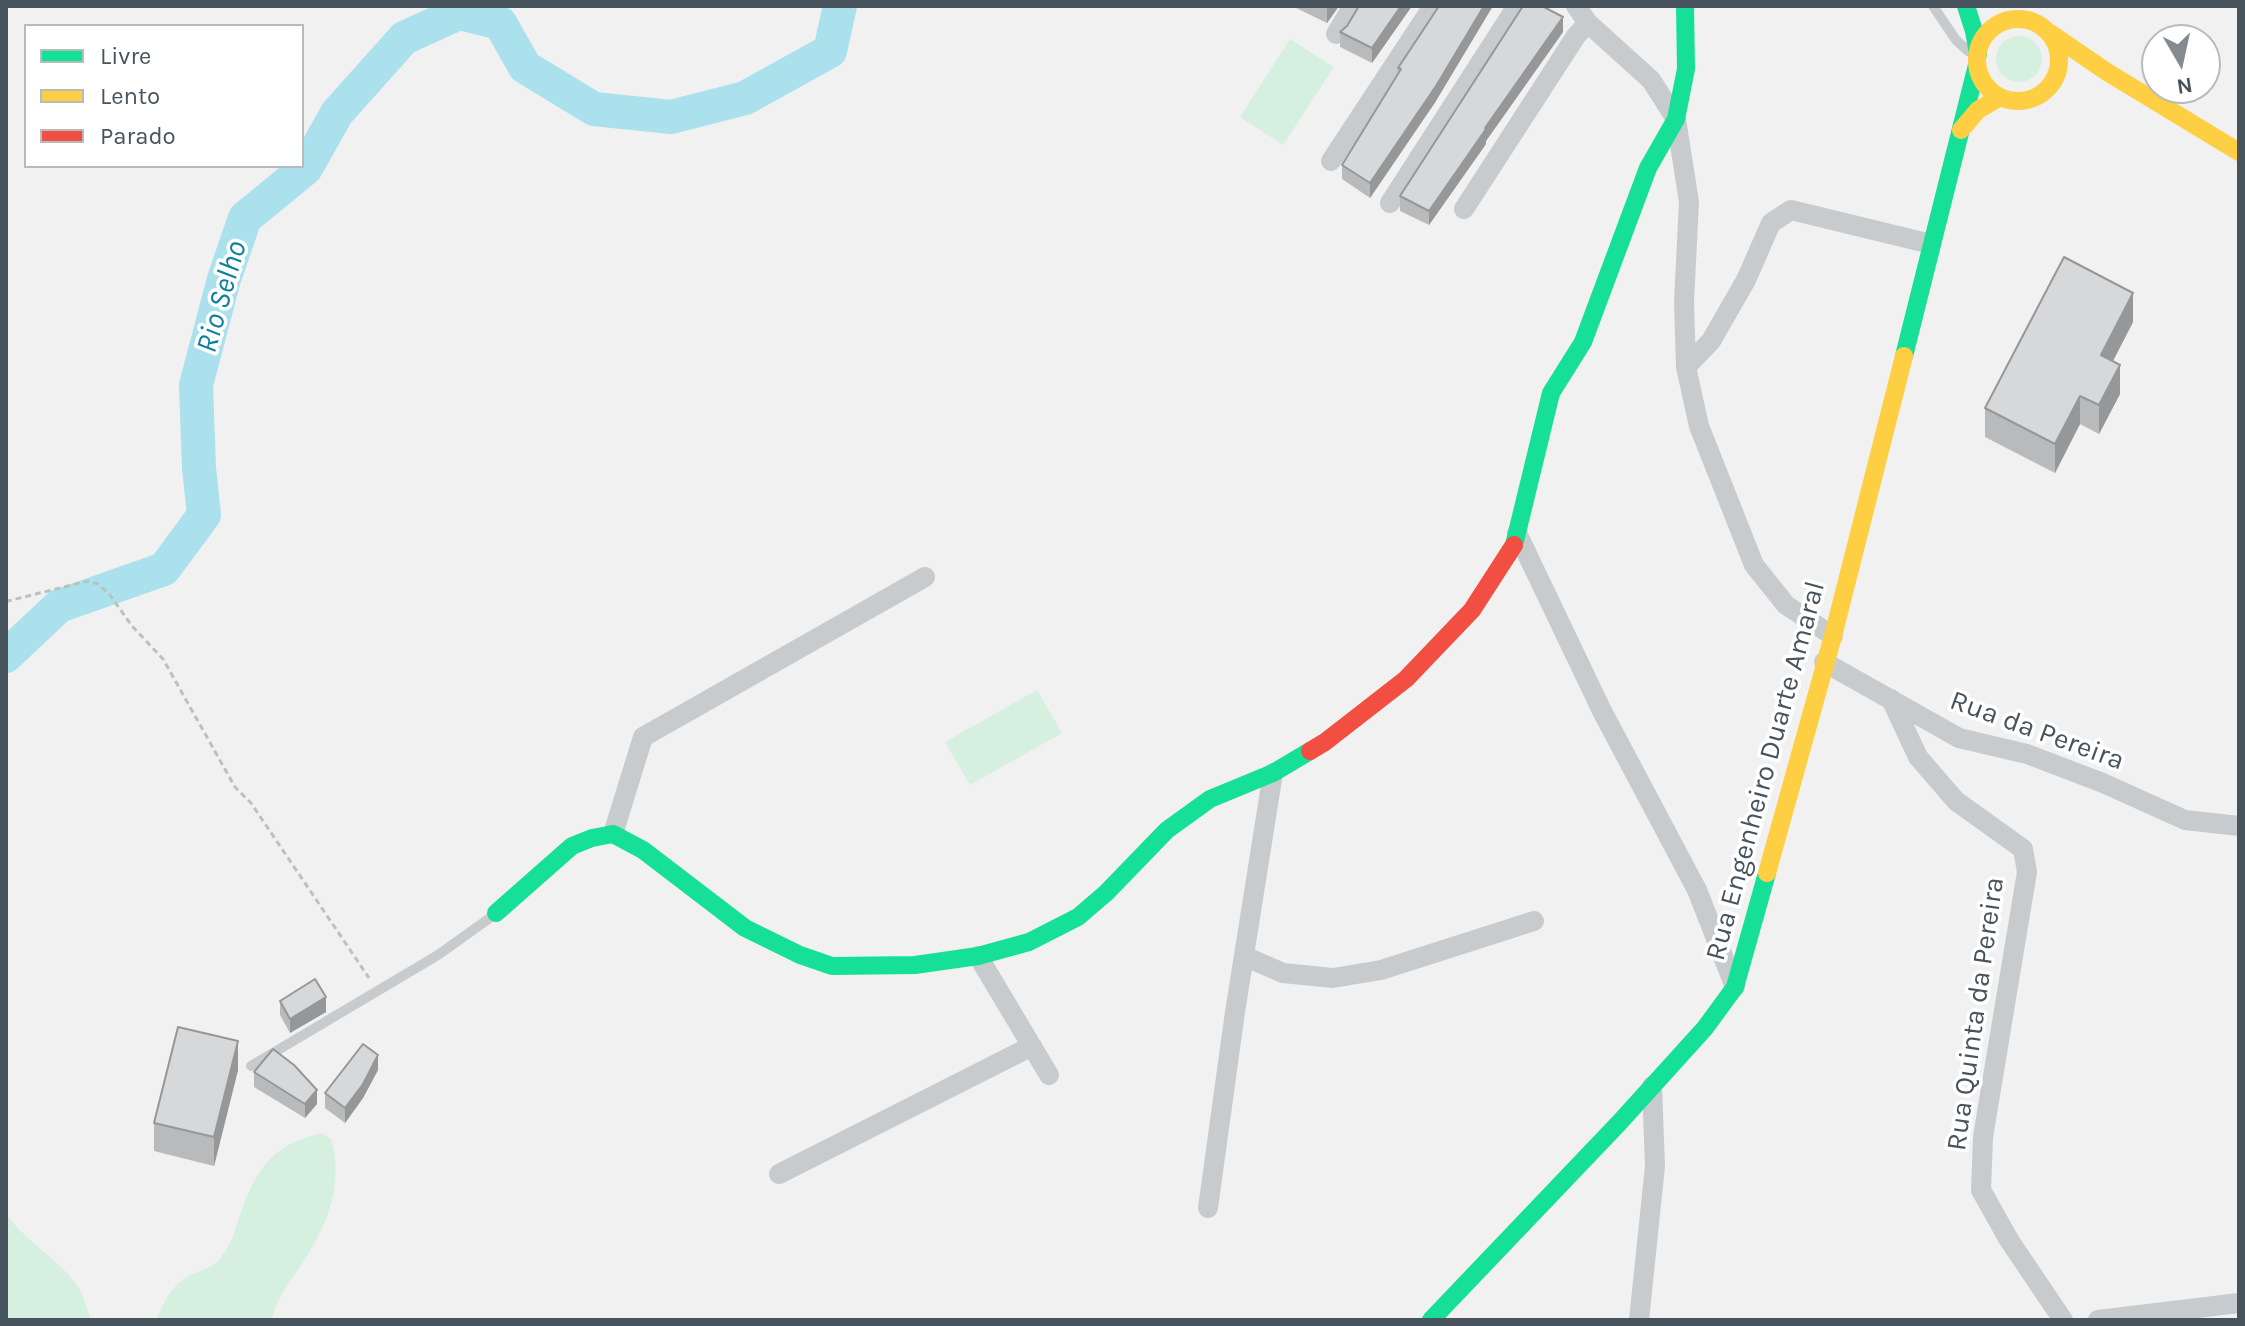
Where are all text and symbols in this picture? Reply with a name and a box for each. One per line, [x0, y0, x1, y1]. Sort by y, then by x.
legend [24, 24, 304, 168]
north arrow [2141, 24, 2221, 104]
text: Livre [100, 42, 151, 70]
text: N [2175, 72, 2194, 100]
text: Lento [100, 82, 160, 110]
text: Parado [100, 122, 176, 150]
water label: Rio Selho [189, 237, 255, 357]
street label: Rua Engenheiro Duarte Amaral [1699, 578, 1833, 964]
street label: Rua da Pereira [1945, 684, 2129, 778]
street label: Rua Quinta da Pereira [1940, 875, 2012, 1153]

